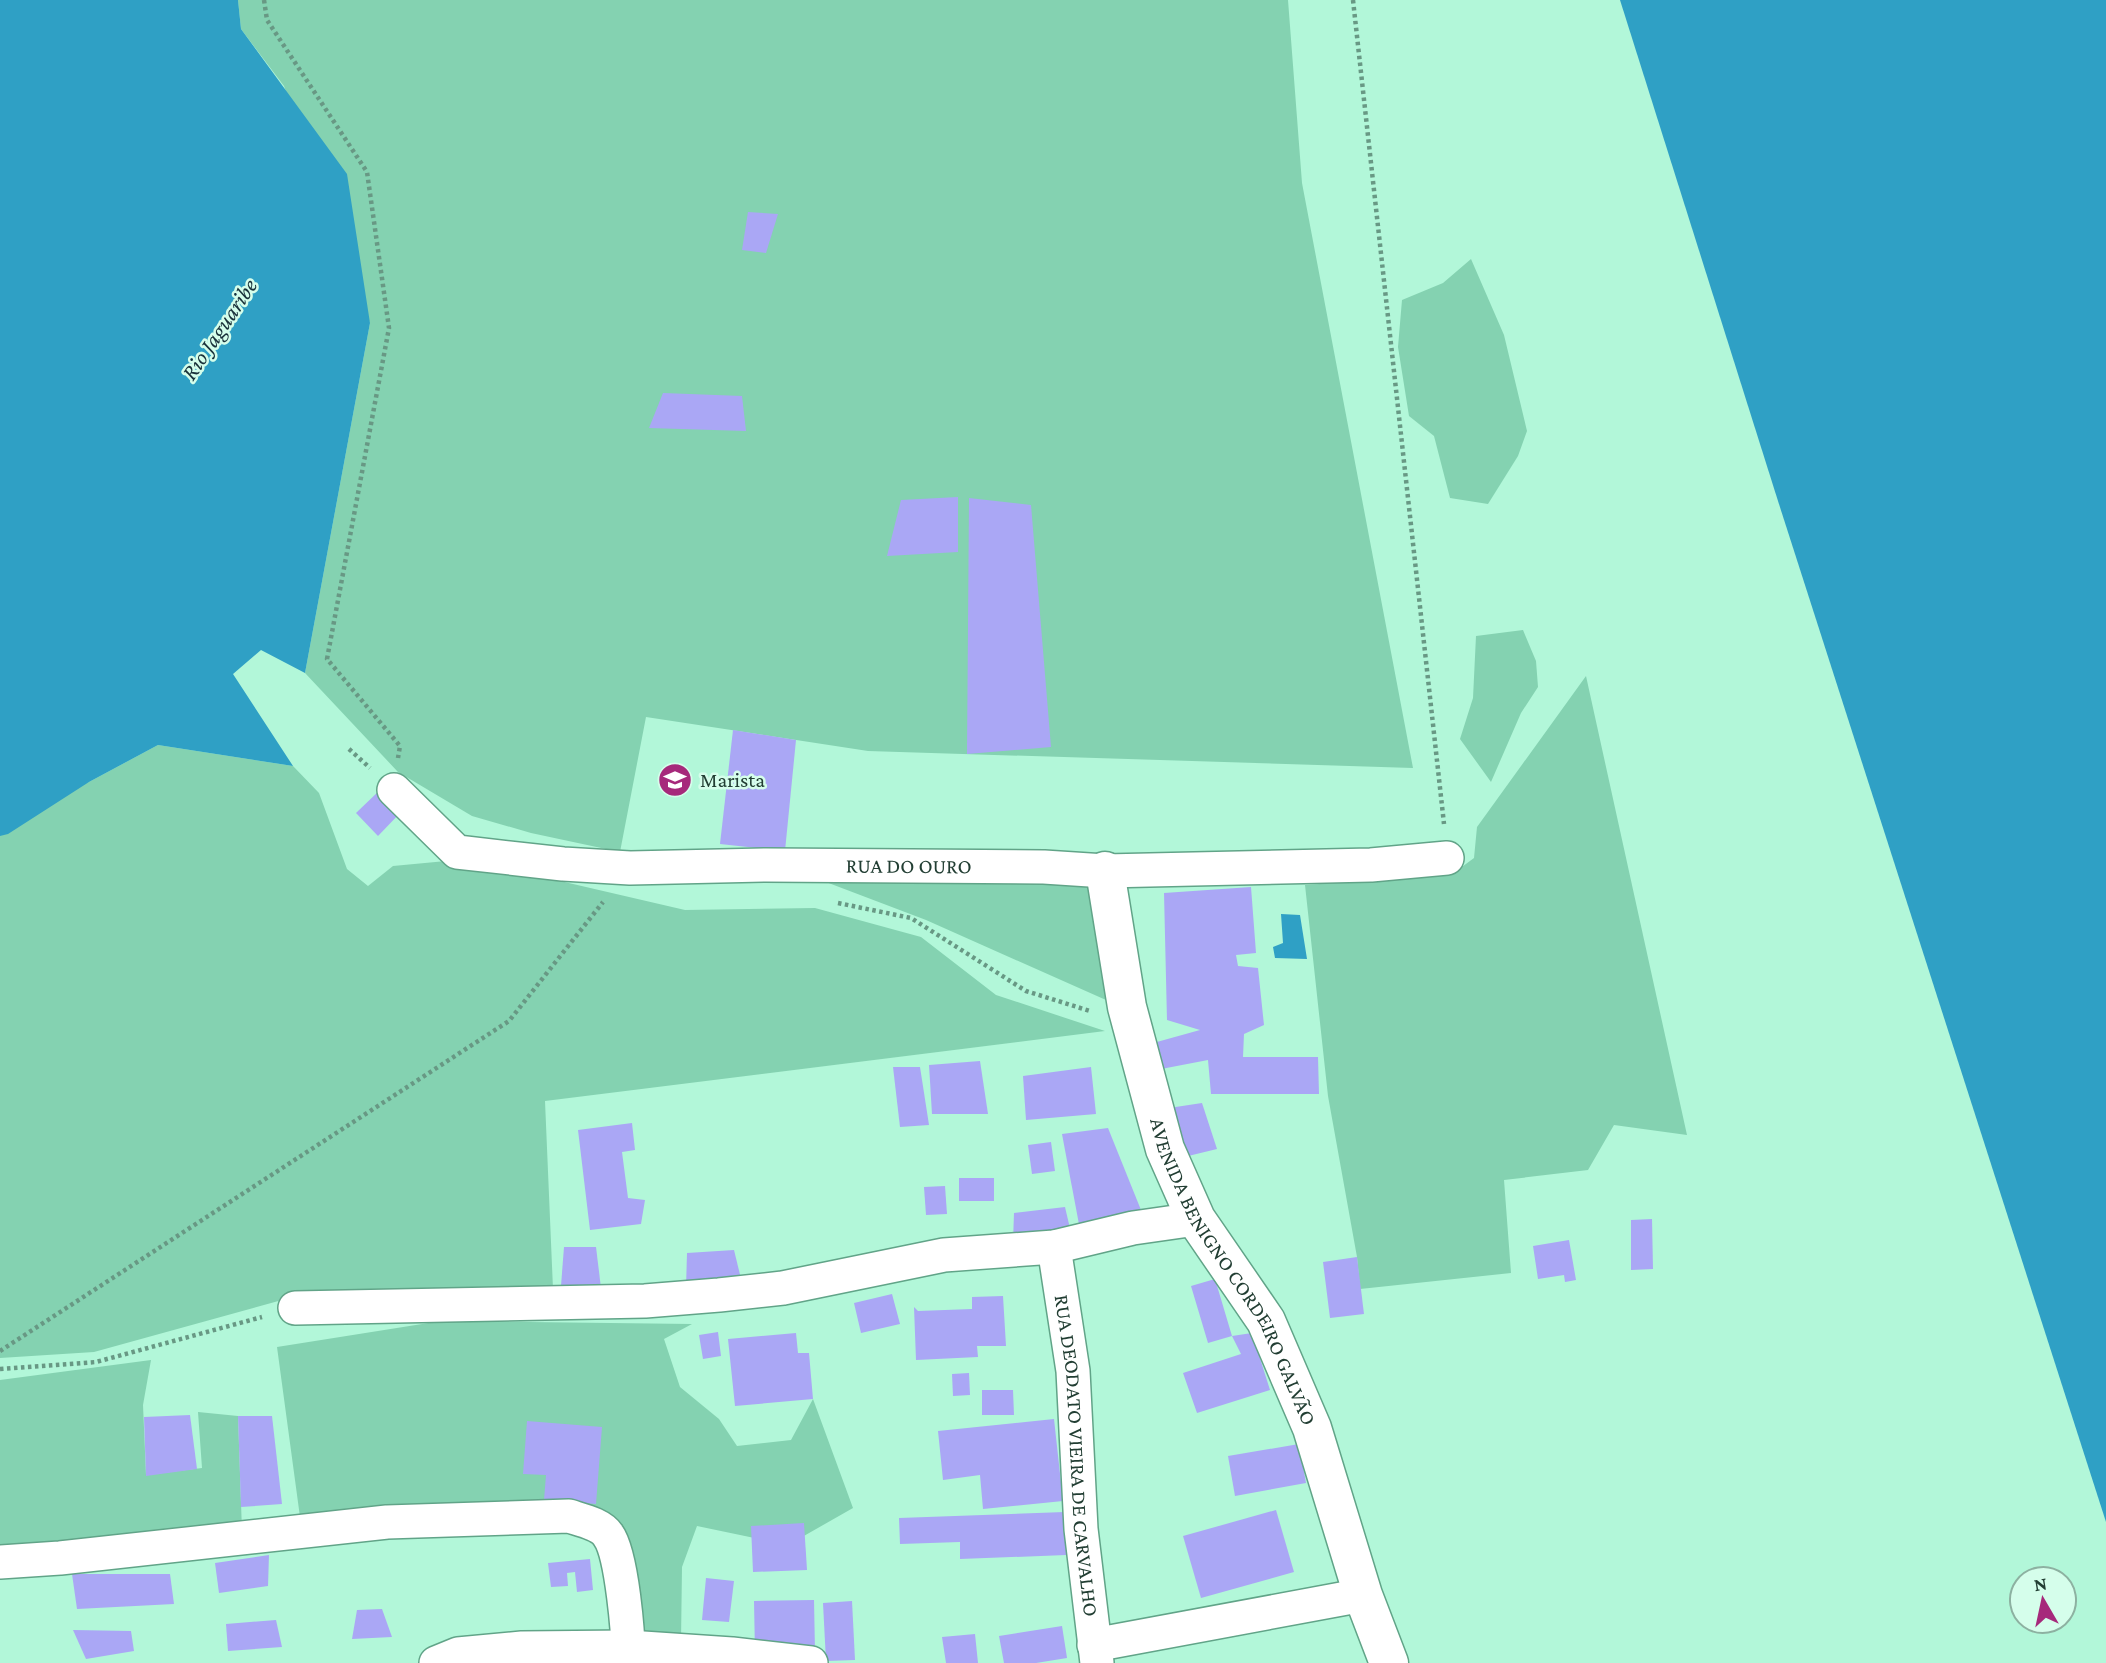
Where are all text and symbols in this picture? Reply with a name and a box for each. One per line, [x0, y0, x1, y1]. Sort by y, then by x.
water label: Rio Jaguaribe [176, 273, 262, 384]
school or university icon: Marista [656, 761, 694, 799]
place label: Marista [700, 768, 765, 792]
street label: RUA DO OURO [846, 854, 972, 878]
street label: AVENIDA BENIGNO CORDEIRO GALVÃO [1145, 1115, 1321, 1429]
street label: RUA DEODATO VIEIRA DE CARVALHO [1049, 1293, 1103, 1618]
north arrow [2008, 1565, 2078, 1635]
text: N [2032, 1572, 2049, 1595]

